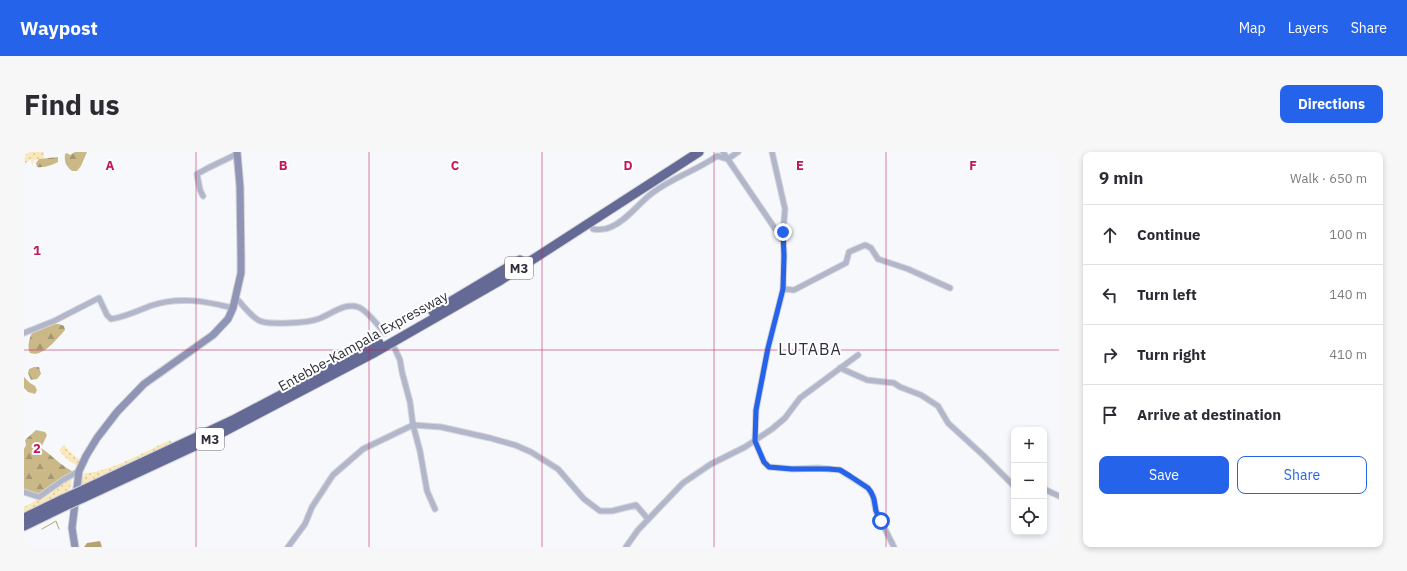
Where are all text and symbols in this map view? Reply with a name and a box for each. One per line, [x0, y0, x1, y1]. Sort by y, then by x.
text: Waypost [20, 16, 98, 40]
text: Map [1239, 19, 1266, 37]
text: Layers [1288, 19, 1329, 37]
text: Share [1351, 19, 1387, 37]
button: Directions [1280, 85, 1383, 123]
text: Find us [24, 86, 120, 123]
text: A [106, 157, 115, 174]
text: B [279, 157, 288, 174]
text: C [451, 157, 460, 174]
text: D [623, 157, 633, 174]
text: E [796, 157, 804, 174]
text: F [969, 157, 977, 174]
text: 9 min [1099, 167, 1143, 189]
text: Walk · 650 m [1290, 170, 1367, 187]
route end [774, 223, 792, 241]
icon: ahead [1099, 224, 1121, 246]
text: Continue [1137, 225, 1201, 244]
text: 100 m [1329, 226, 1367, 243]
text: 1 [33, 242, 41, 259]
road number: M3 [505, 257, 533, 279]
icon: left [1099, 284, 1121, 306]
text: Turn left [1137, 285, 1197, 304]
text: 140 m [1329, 286, 1367, 303]
street label: Entebbe-Kampala Expressway [275, 287, 451, 395]
district label: LUTABA [778, 339, 842, 359]
icon: right [1099, 344, 1121, 366]
text: Turn right [1137, 345, 1206, 364]
text: 410 m [1329, 346, 1367, 363]
icon: arrive [1099, 404, 1121, 426]
text: Arrive at destination [1137, 405, 1281, 424]
map controls [1011, 427, 1047, 535]
button: + [1011, 427, 1047, 463]
road number: M3 [196, 428, 224, 450]
text: 2 [33, 440, 41, 457]
button: Save [1099, 456, 1229, 494]
button: Share [1237, 456, 1367, 494]
button: − [1011, 463, 1047, 499]
button: locate [1011, 499, 1047, 535]
route start [872, 512, 890, 530]

